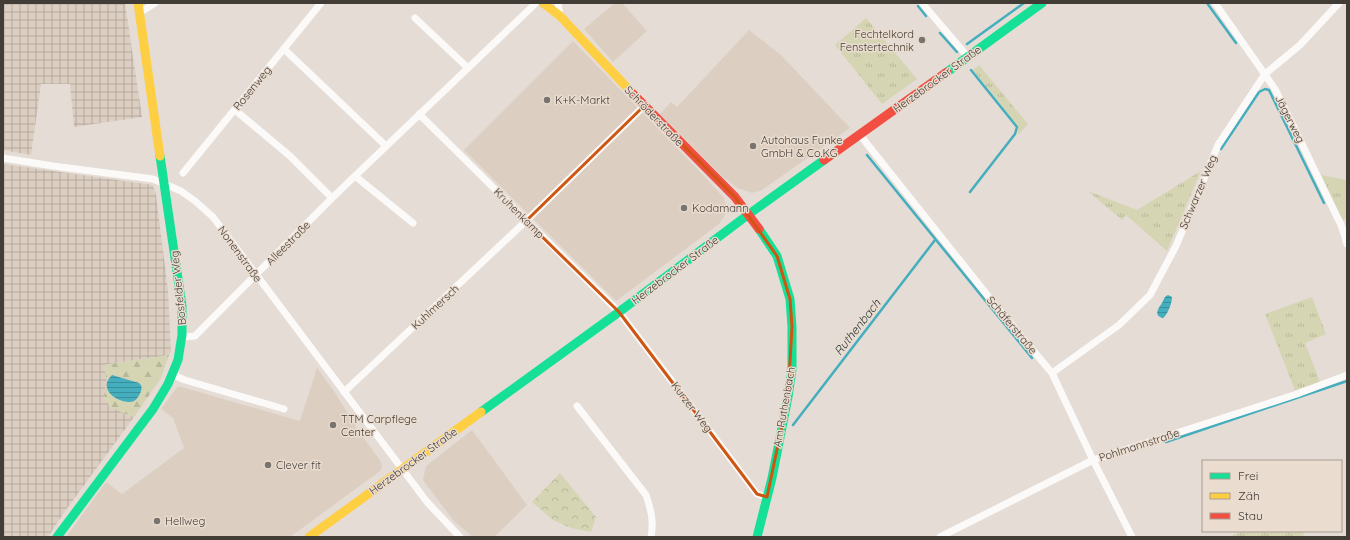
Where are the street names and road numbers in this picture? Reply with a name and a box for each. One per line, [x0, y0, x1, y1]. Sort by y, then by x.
street label: Herzebrocker Straße [890, 42, 984, 116]
street label: Rosenweg [230, 63, 274, 113]
street label: Schröderstraße [622, 83, 686, 149]
street label: Jägerweg [1272, 93, 1308, 145]
street label: Schwarzer Weg [1176, 153, 1220, 231]
street label: Kruhenkamp [491, 185, 547, 241]
street label: Alleestraße [263, 218, 313, 268]
street label: Nonenstraße [215, 223, 265, 285]
street label: Herzebrocker Straße [629, 233, 721, 307]
street label: Bosfelder Weg [167, 250, 189, 326]
street label: Kuhlmersch [408, 281, 462, 333]
street label: Schäferstraße [984, 293, 1040, 357]
street label: Am Ruthenbach [770, 366, 798, 448]
street label: Kurzer Weg [668, 379, 716, 435]
street label: Herzebrocker Straße [366, 424, 460, 498]
street label: Pohlmannstraße [1097, 425, 1181, 465]

